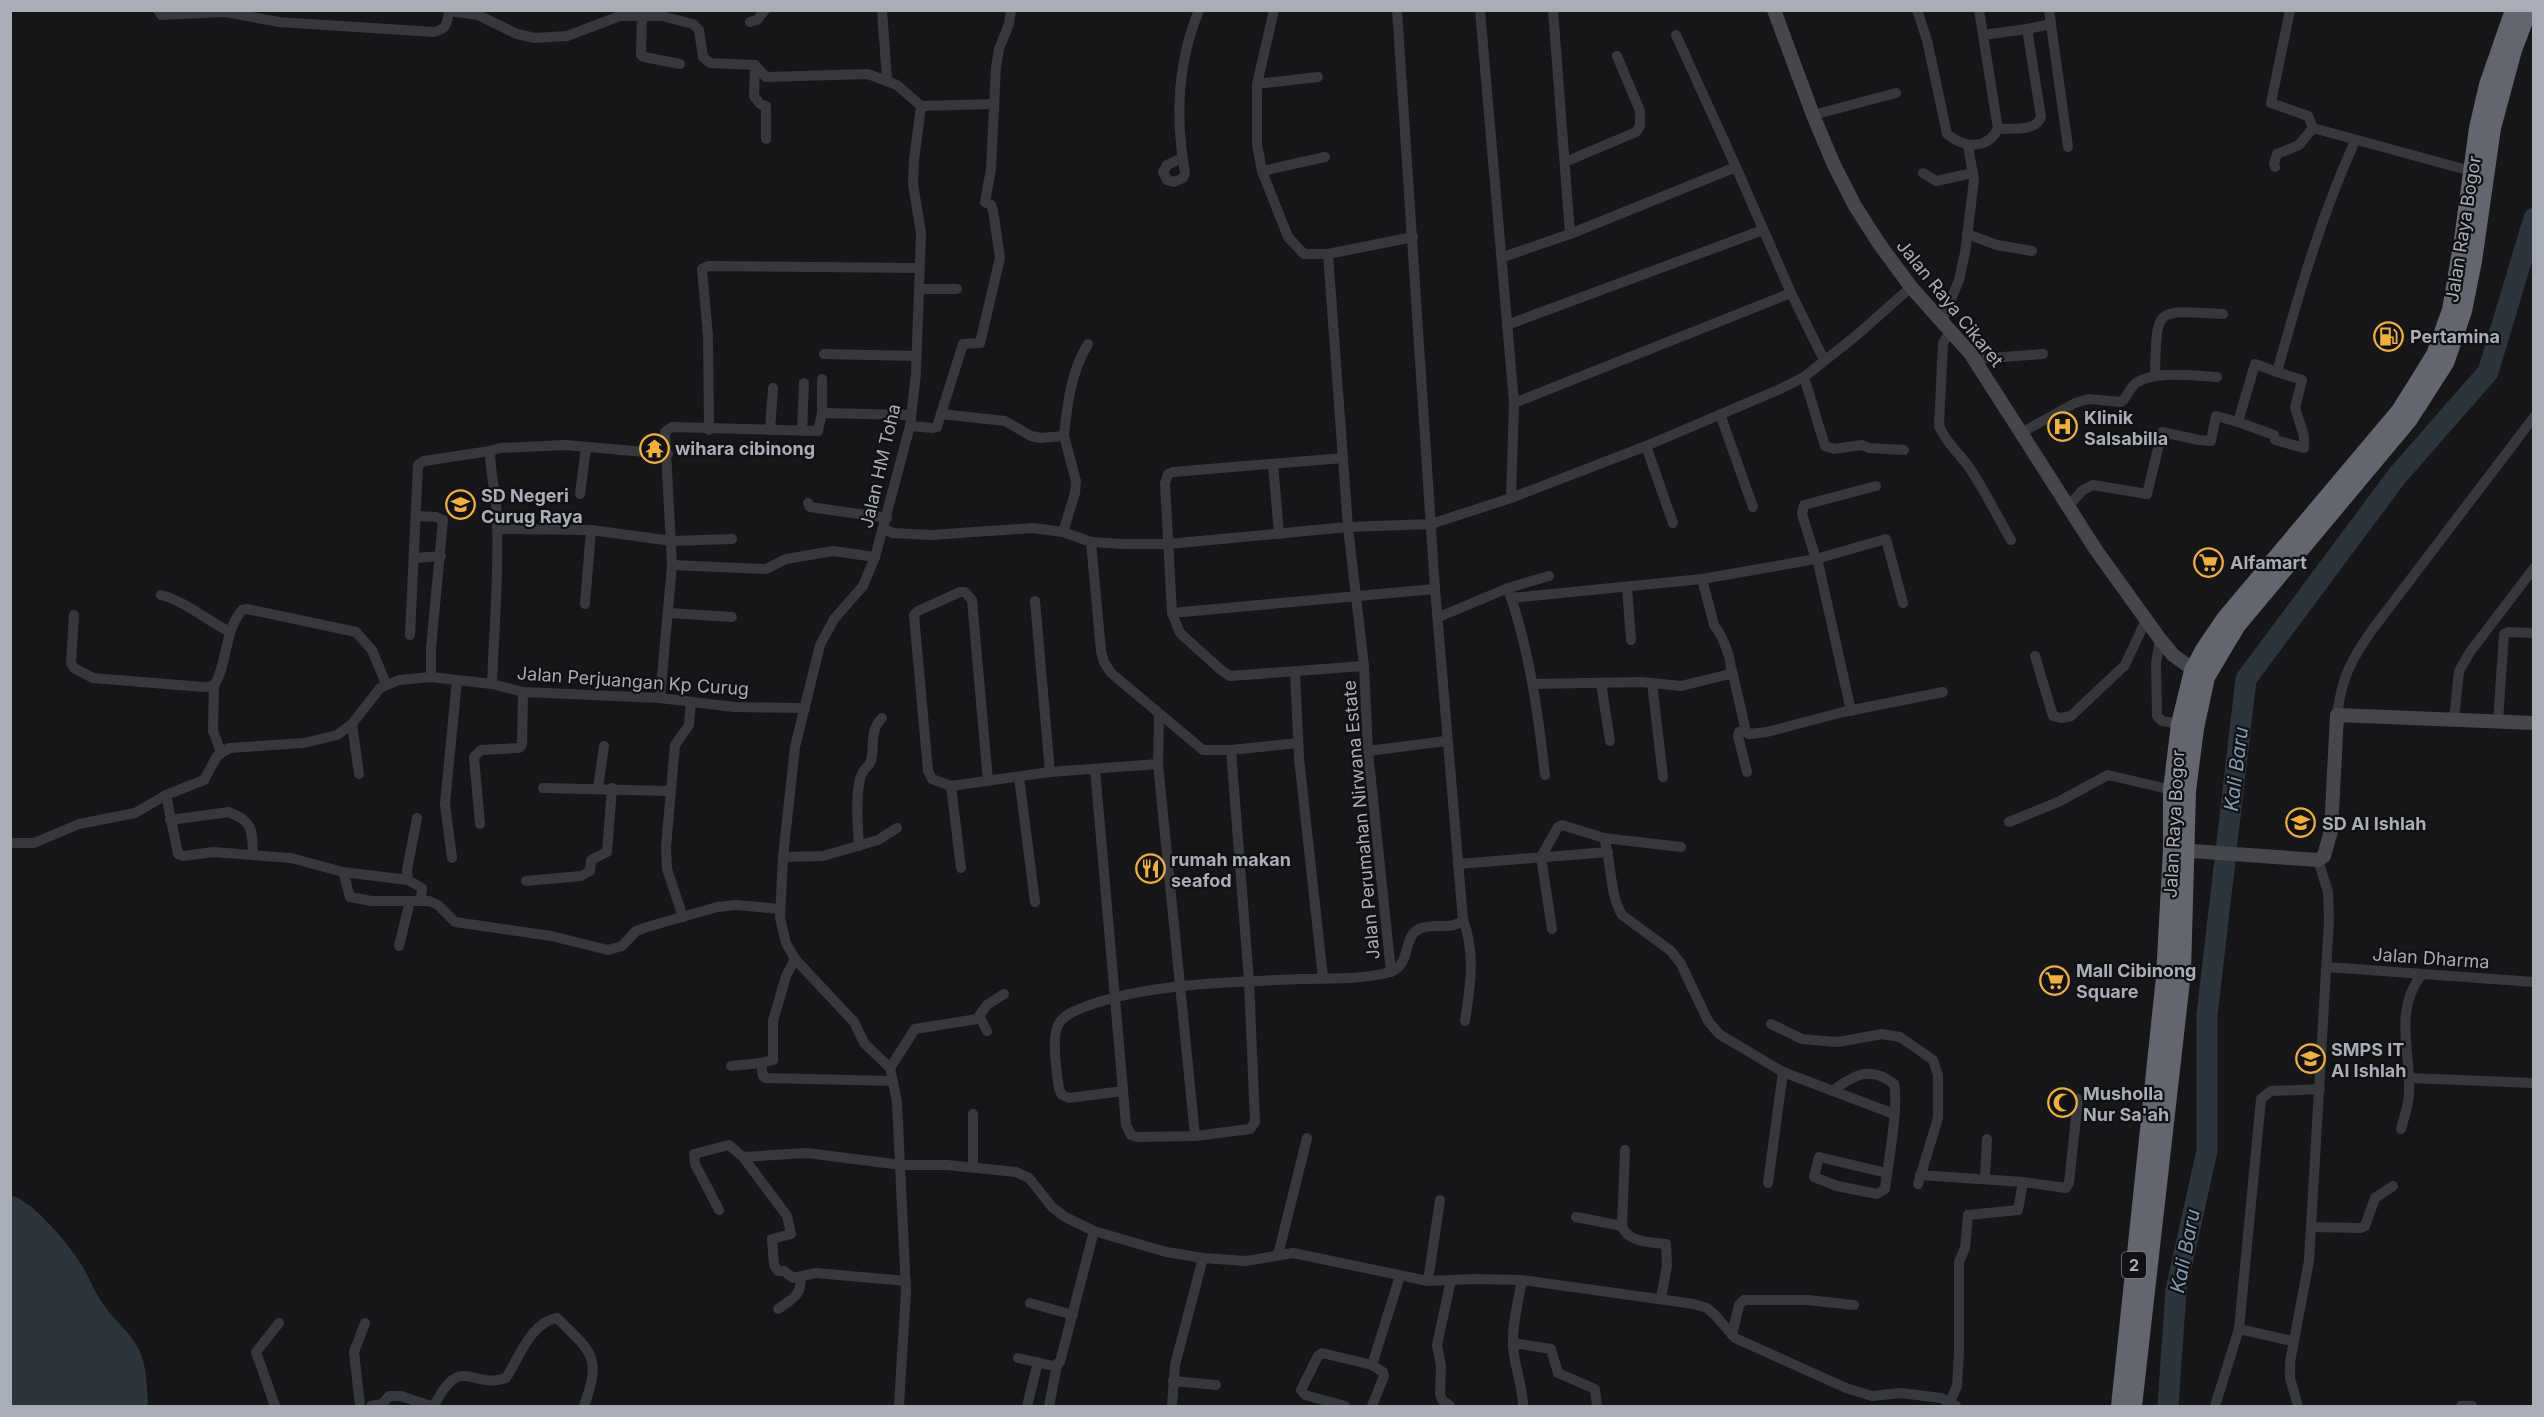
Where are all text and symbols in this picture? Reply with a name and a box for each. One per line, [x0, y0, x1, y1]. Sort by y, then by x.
street label: Jalan Raya Bogor [2441, 154, 2485, 304]
street label: Jalan Raya Cikaret [1892, 235, 2008, 371]
fuel station icon: Pertamina [2373, 320, 2405, 352]
place label: Pertamina [2410, 326, 2500, 347]
street label: Jalan HM Toha [855, 402, 905, 530]
place label: Klinik Salsabilla [2084, 407, 2168, 449]
hospital icon: Klinik Salsabilla [2047, 411, 2079, 443]
temple icon: wihara cibinong [638, 432, 670, 464]
place label: wihara cibinong [675, 438, 815, 459]
place label: SD Negeri Curug Raya [481, 485, 583, 527]
school or university icon: SD Negeri Curug Raya [444, 489, 476, 521]
supermarket icon: Alfamart [2193, 546, 2225, 578]
place label: Alfamart [2230, 552, 2307, 573]
street label: Jalan Perjuangan Kp Curug [516, 662, 750, 700]
street label: Jalan Perumahan Nirwana Estate [1338, 679, 1384, 961]
water label: Kali Baru [2219, 725, 2253, 813]
street label: Jalan Raya Bogor [2160, 749, 2188, 899]
school or university icon: SD Al Ishlah [2285, 807, 2317, 839]
place label: SD Al Ishlah [2322, 813, 2427, 834]
place label: rumah makan seafod [1171, 849, 1291, 891]
restaurant icon: rumah makan seafod [1134, 853, 1166, 885]
street label: Jalan Dharma [2372, 943, 2490, 973]
place label: Mall Cibinong Square [2076, 960, 2196, 1002]
supermarket icon: Mall Cibinong Square [2039, 964, 2071, 996]
place label: SMPS IT Al Ishlah [2331, 1039, 2406, 1081]
school or university icon: SMPS IT Al Ishlah [2294, 1043, 2326, 1075]
place label: Musholla Nur Sa'ah [2083, 1083, 2169, 1125]
mosque icon: Musholla Nur Sa'ah [2046, 1087, 2078, 1119]
water label: Kali Baru [2165, 1207, 2205, 1295]
road number: 2 [2122, 1252, 2146, 1278]

